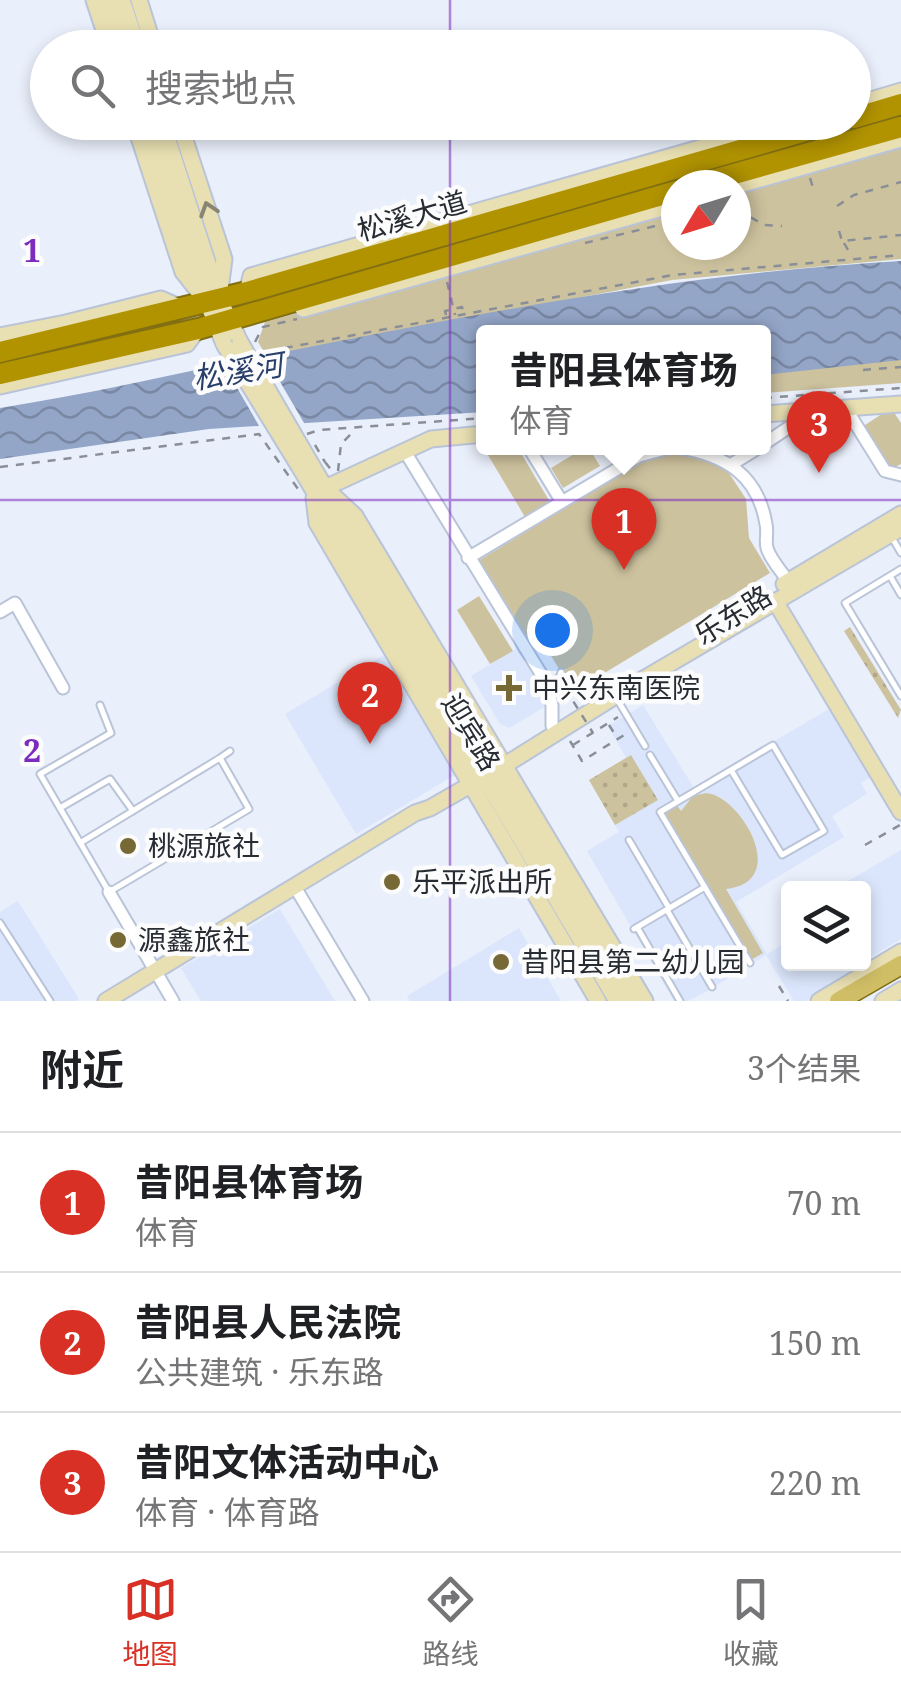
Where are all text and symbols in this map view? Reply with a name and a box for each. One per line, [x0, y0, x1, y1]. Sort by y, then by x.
search box [30, 30, 871, 140]
icon: search [65, 58, 120, 113]
text: 搜索地点 [145, 61, 297, 113]
north arrow [661, 170, 751, 260]
street label: 松溪大道 [353, 181, 471, 249]
one-way arrow [199, 202, 219, 219]
text: 1 [23, 228, 41, 271]
popup [476, 325, 771, 455]
water label: 松溪河 [190, 342, 290, 398]
text: 昔阳县体育场 [509, 343, 738, 395]
pin: 3 [786, 390, 852, 473]
text: 体育 [509, 398, 574, 441]
pin: 1 [592, 488, 656, 570]
street label: 乐东路 [687, 576, 778, 653]
your location [527, 605, 578, 656]
pin: 2 [338, 662, 402, 744]
place label: 中兴东南医院 [532, 668, 700, 706]
marker: 中兴东南医院 [496, 675, 522, 701]
street label: 迎宾路 [434, 686, 510, 777]
text: 2 [23, 728, 41, 771]
place label: 桃源旅社 [148, 826, 260, 864]
marker: 桃源旅社 [117, 835, 139, 857]
place label: 乐平派出所 [412, 862, 552, 900]
marker: 乐平派出所 [381, 871, 403, 893]
map controls [781, 881, 871, 971]
button: layers [781, 881, 871, 971]
place label: 源鑫旅社 [138, 920, 250, 958]
marker: 源鑫旅社 [107, 929, 129, 951]
place label: 昔阳县第二幼儿园 [521, 942, 745, 980]
marker: 昔阳县第二幼儿园 [490, 951, 512, 973]
text: 附近 [40, 1040, 124, 1097]
text: 3个结果 [747, 1046, 861, 1089]
text: 昔阳县体育场 [135, 1155, 363, 1207]
text: 1 [63, 1181, 82, 1224]
text: 70 m [787, 1181, 861, 1224]
text: 体育 [135, 1210, 199, 1253]
text: 昔阳县人民法院 [135, 1295, 401, 1347]
text: 2 [63, 1321, 82, 1364]
text: 150 m [769, 1321, 861, 1364]
text: 公共建筑 · 乐东路 [135, 1350, 384, 1393]
text: 昔阳文体活动中心 [135, 1435, 439, 1487]
text: 3 [63, 1461, 82, 1504]
text: 220 m [769, 1461, 861, 1504]
text: 体育 · 体育路 [135, 1490, 320, 1533]
tab: 地图 [122, 1572, 178, 1672]
tab: 路线 [422, 1572, 479, 1672]
tab: 收藏 [723, 1572, 779, 1672]

